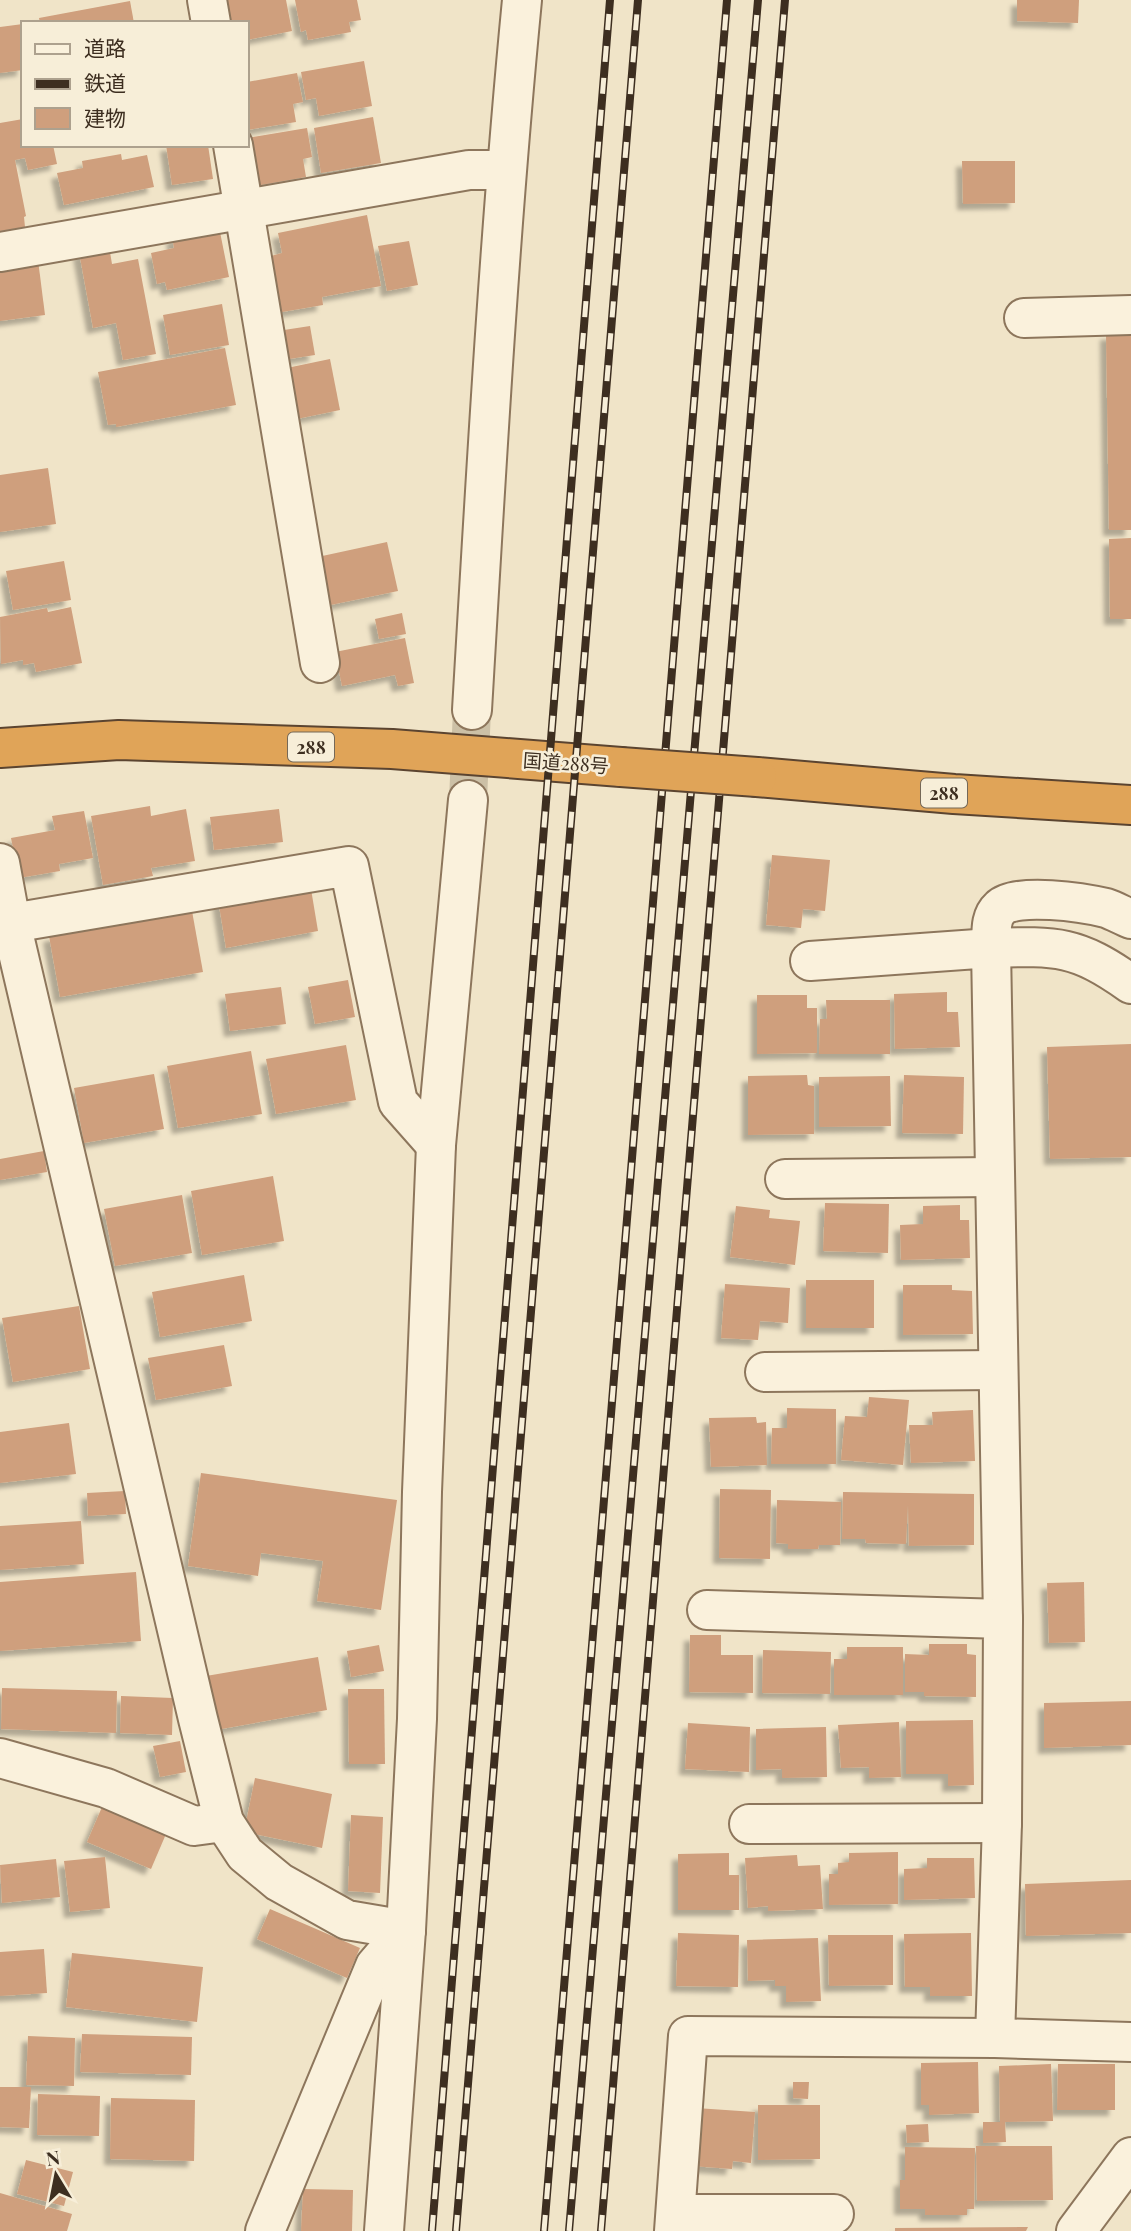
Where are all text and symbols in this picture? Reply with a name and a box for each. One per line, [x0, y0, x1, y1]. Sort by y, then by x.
legend [21, 21, 248, 147]
text: 道路 [84, 33, 126, 61]
text: 鉄道 [84, 68, 126, 96]
text: 建物 [84, 103, 126, 131]
road number: 288 [288, 732, 334, 762]
street label: 国道288号 [522, 746, 610, 778]
road number: 288 [921, 778, 967, 808]
north arrow [21, 2140, 91, 2210]
text: N [44, 2143, 62, 2171]

